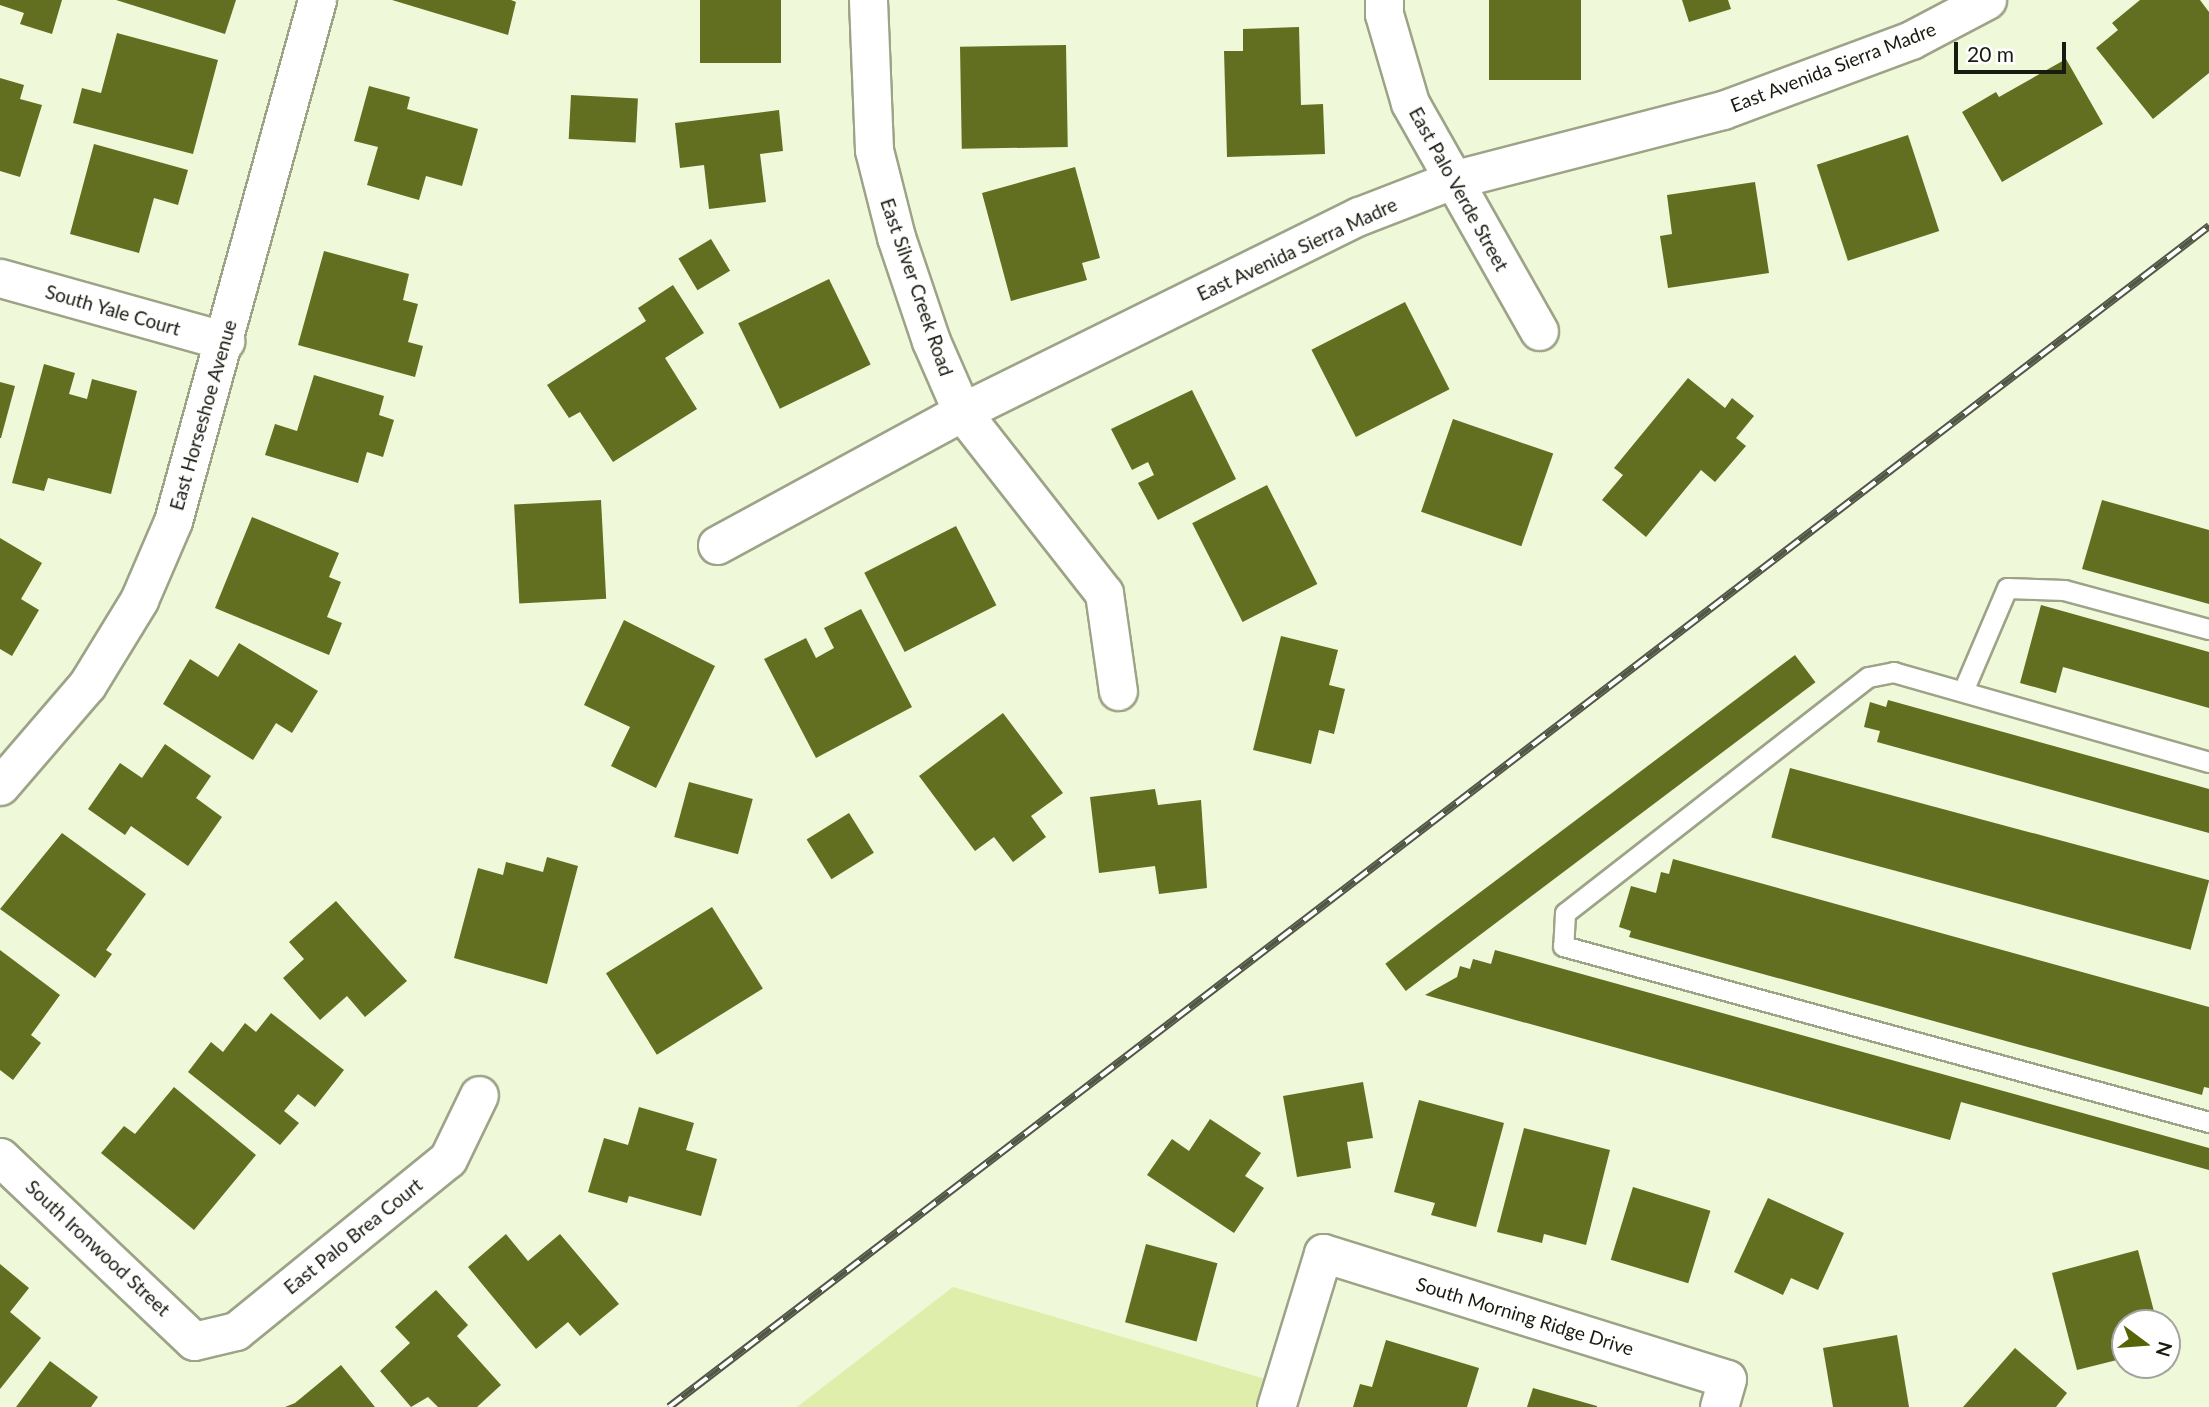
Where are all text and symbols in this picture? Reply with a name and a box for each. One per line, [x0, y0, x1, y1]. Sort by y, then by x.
street label: East Avenida Sierra Madre [1727, 17, 1939, 117]
scale bar [1957, 28, 2069, 72]
text: 20 m [1967, 41, 2014, 66]
street label: East Palo Verde Street [1404, 103, 1514, 275]
street label: East Avenida Sierra Madre [1193, 192, 1401, 306]
street label: East Silver Creek Road [876, 195, 958, 379]
street label: South Yale Court [43, 280, 183, 340]
street label: East Horseshoe Avenue [165, 317, 241, 513]
street label: East Palo Brea Court [279, 1173, 427, 1299]
street label: South Ironwood Street [21, 1175, 175, 1321]
street label: South Morning Ridge Drive [1413, 1272, 1637, 1360]
north arrow [2111, 1309, 2181, 1379]
text: N [2152, 1339, 2178, 1360]

